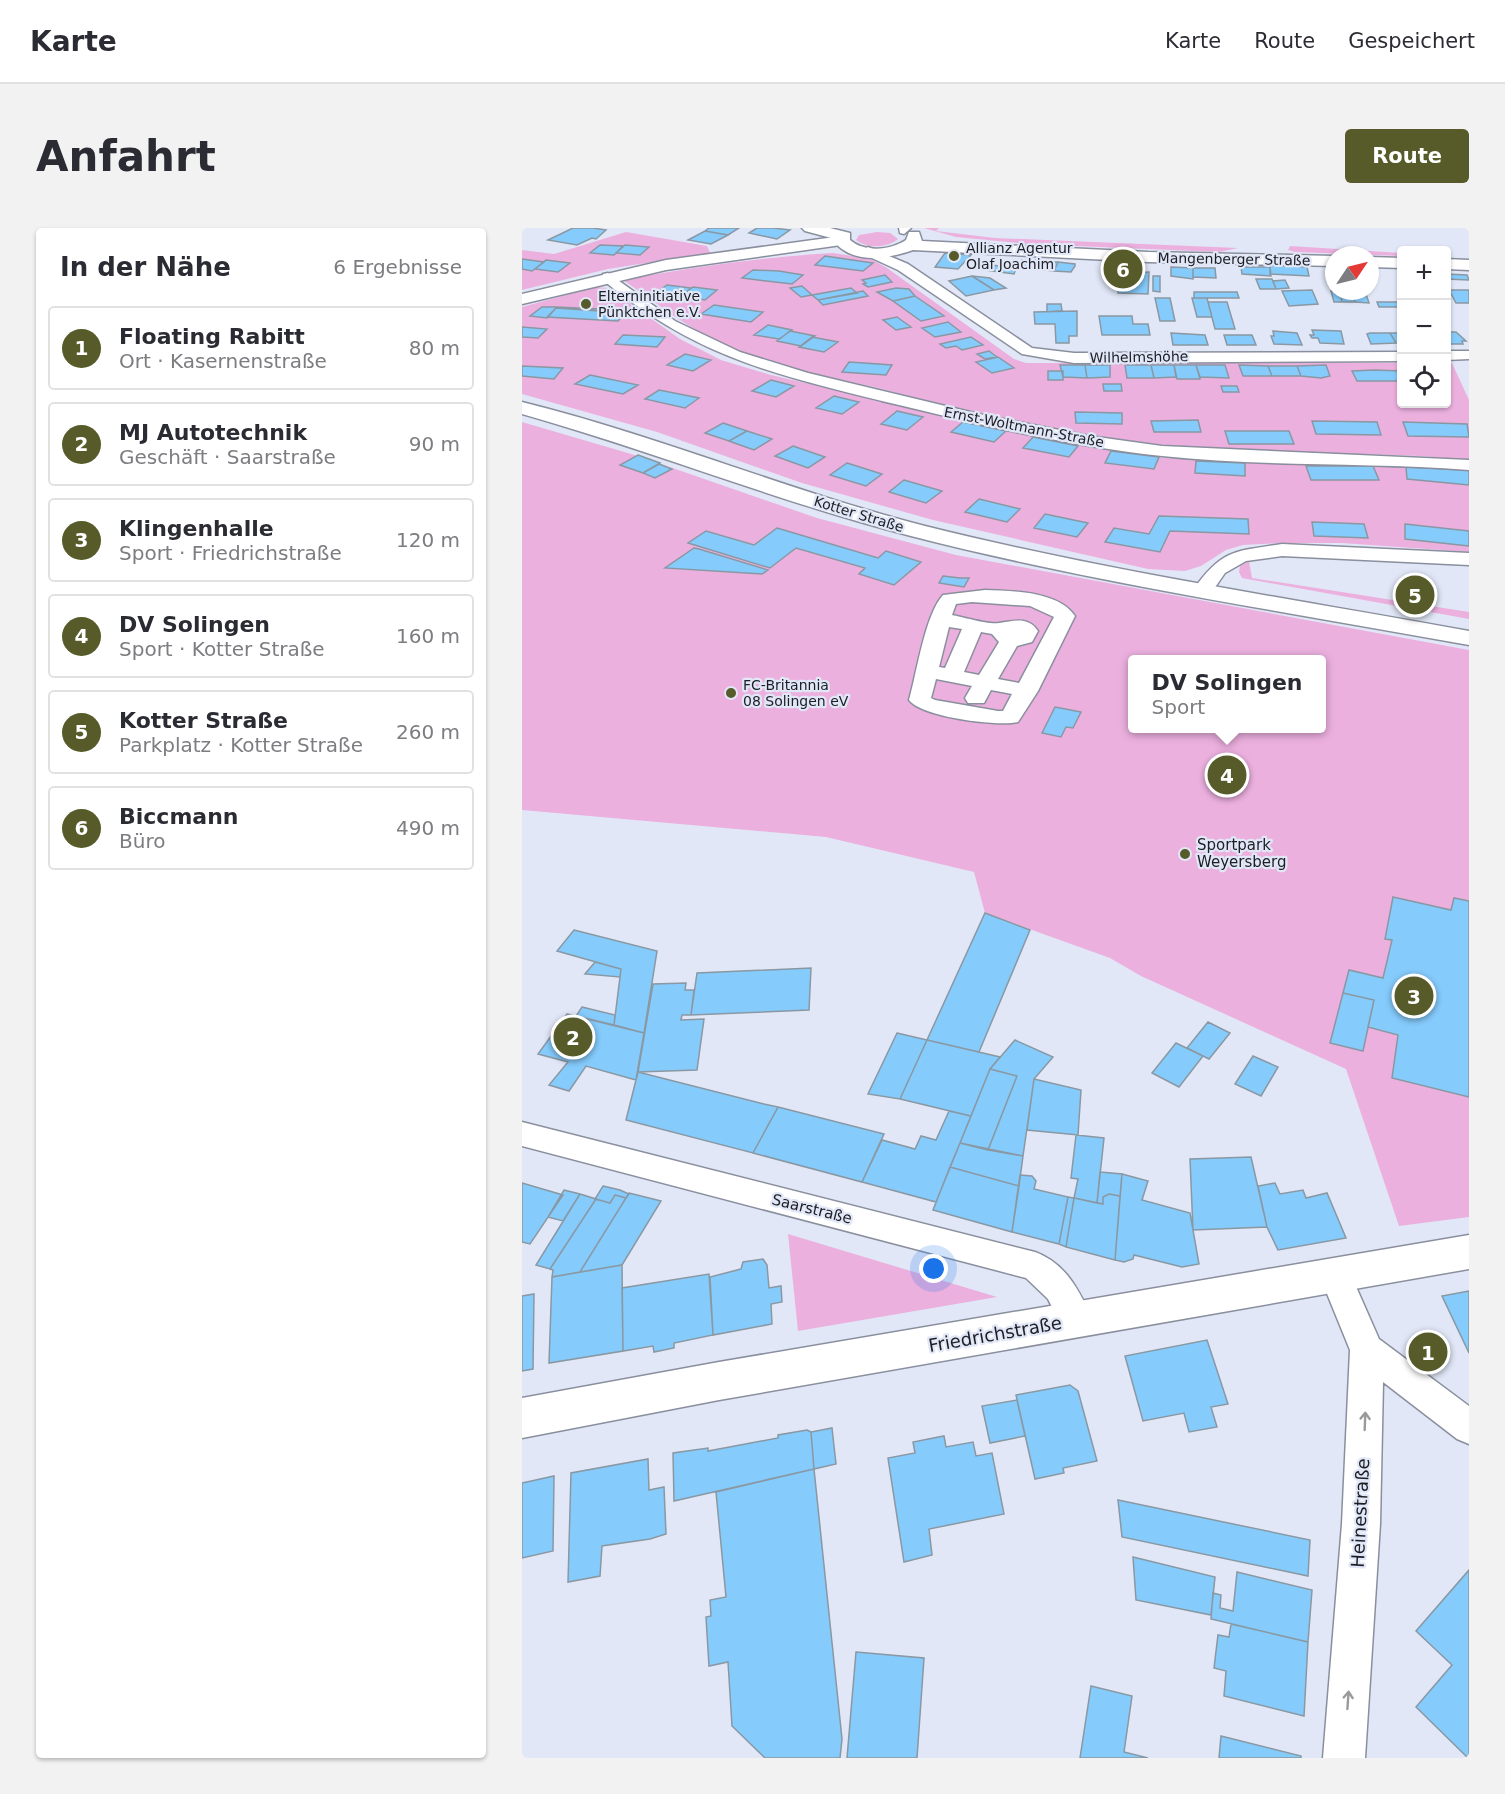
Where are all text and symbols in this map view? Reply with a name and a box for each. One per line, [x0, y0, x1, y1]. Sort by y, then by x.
text: Karte [30, 25, 117, 58]
text: Karte [1165, 29, 1221, 53]
text: Route [1254, 29, 1315, 53]
text: Gespeichert [1348, 29, 1475, 53]
button: Route [1345, 129, 1469, 183]
text: Anfahrt [36, 132, 216, 181]
place label: Allianz Agentur Olaf Joachim [966, 240, 1073, 272]
pin: 6 [1104, 246, 1142, 291]
north arrow [1325, 246, 1379, 300]
map controls [1397, 246, 1451, 408]
button: + [1397, 246, 1451, 300]
marker: Allianz Agentur Olaf Joachim [947, 249, 961, 263]
street label: Mangenberger Straße [1157, 250, 1311, 268]
text: In der Nähe [60, 252, 231, 282]
text: 6 Ergebnisse [333, 255, 462, 279]
place label: Elterninitiative Pünktchen e.V. [598, 288, 701, 320]
marker: Elterninitiative Pünktchen e.V. [579, 297, 593, 311]
button: − [1397, 300, 1451, 354]
text: Floating Rabitt [119, 324, 305, 349]
text: 1 [75, 336, 88, 360]
text: 80 m [409, 336, 460, 360]
street label: Wilhelmshöhe [1090, 348, 1188, 366]
text: Ort · Kasernenstraße [119, 349, 327, 373]
button: locate [1397, 354, 1451, 408]
street label: Ernst-Woltmann-Straße [943, 404, 1105, 450]
text: MJ Autotechnik [119, 420, 307, 445]
text: 2 [75, 432, 88, 456]
text: 90 m [409, 432, 460, 456]
text: Geschäft · Saarstraße [119, 445, 336, 469]
street label: Kotter Straße [812, 493, 906, 535]
text: Klingenhalle [119, 516, 274, 541]
text: 3 [75, 528, 88, 552]
text: 120 m [396, 528, 460, 552]
text: Sport · Friedrichstraße [119, 541, 342, 565]
pin: 5 [1396, 572, 1434, 617]
text: DV Solingen [119, 612, 270, 637]
text: 4 [75, 624, 88, 648]
text: 160 m [396, 624, 460, 648]
text: Sport · Kotter Straße [119, 637, 325, 661]
popup [1128, 655, 1326, 733]
text: DV Solingen [1152, 670, 1302, 695]
place label: FC-Britannia 08 Solingen eV [743, 677, 849, 709]
marker: FC-Britannia 08 Solingen eV [724, 686, 738, 700]
text: Sport [1152, 695, 1205, 719]
text: Kotter Straße [119, 708, 288, 733]
text: 5 [75, 720, 88, 744]
text: 260 m [396, 720, 460, 744]
text: Parkplatz · Kotter Straße [119, 733, 363, 757]
pin: 4 [1208, 752, 1246, 798]
text: Biccmann [119, 804, 239, 829]
text: 6 [75, 816, 88, 840]
text: 490 m [396, 816, 460, 840]
text: Büro [119, 829, 165, 853]
place label: Sportpark Weyersberg [1197, 836, 1286, 871]
marker: Sportpark Weyersberg [1178, 847, 1192, 861]
pin: 3 [1394, 974, 1434, 1018]
pin: 2 [554, 1014, 592, 1060]
street label: Saarstraße [770, 1190, 854, 1228]
your location [919, 1254, 948, 1283]
street label: Friedrichstraße [927, 1312, 1063, 1356]
pin: 1 [1408, 1330, 1448, 1374]
one-way arrow [1359, 1412, 1370, 1432]
street label: Heinestraße [1347, 1458, 1373, 1568]
one-way arrow [1343, 1690, 1354, 1710]

